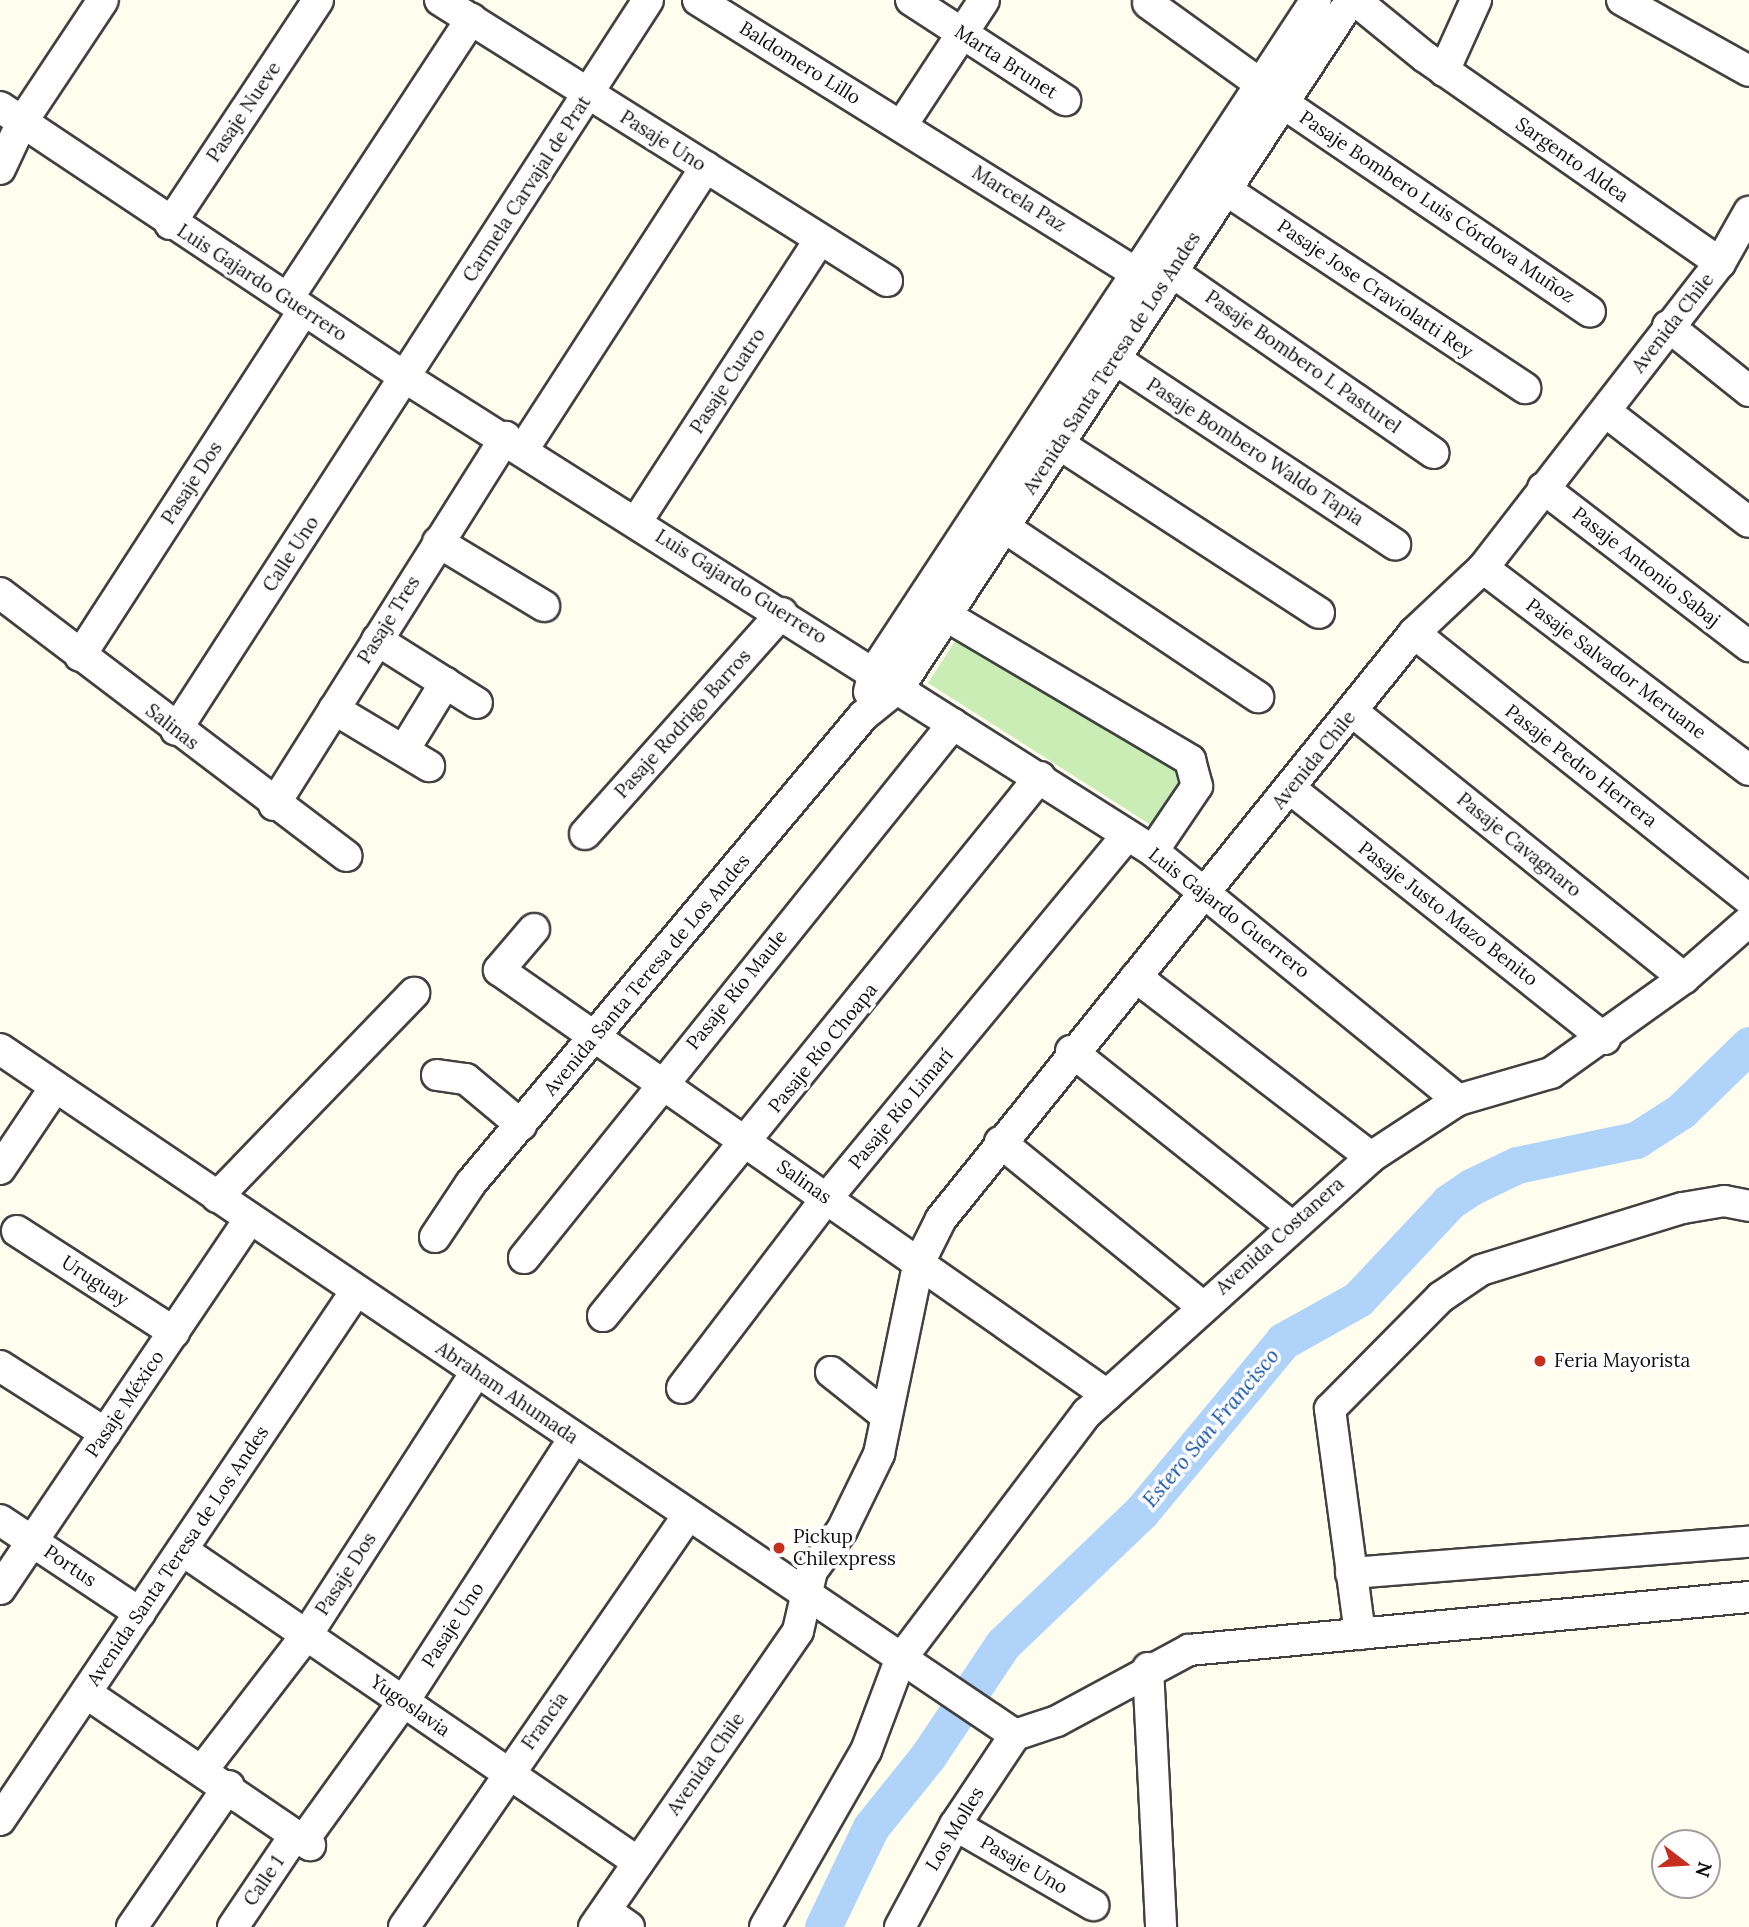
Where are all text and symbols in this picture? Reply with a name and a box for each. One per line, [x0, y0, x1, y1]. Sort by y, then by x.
street label: Baldomero Lillo [735, 17, 865, 109]
street label: Marta Brunet [950, 20, 1062, 104]
street label: Pasaje Nueve [202, 58, 286, 166]
street label: Carmela Carvajal de Prat [458, 92, 596, 286]
street label: Pasaje Uno [616, 106, 710, 176]
street label: Pasaje Bombero Luis Córdova Muñoz [1295, 106, 1579, 308]
street label: Sargento Aldea [1511, 113, 1633, 207]
street label: Marcela Paz [968, 161, 1070, 237]
street label: Pasaje Jose Craviolatti Rey [1273, 215, 1477, 363]
street label: Luis Gajardo Guerrero [173, 220, 351, 346]
street label: Avenida Santa Teresa de Los Andes [1018, 227, 1206, 499]
street label: Avenida Chile [1627, 269, 1719, 377]
street label: Pasaje Bombero L Pasturel [1201, 286, 1405, 438]
street label: Pasaje Cuatro [686, 324, 770, 438]
street label: Pasaje Bombero Waldo Tapia [1142, 373, 1368, 531]
street label: Pasaje Dos [157, 437, 227, 529]
street label: Pasaje Antonio Sabaj [1568, 502, 1724, 632]
street label: Calle Uno [258, 512, 324, 596]
street label: Luis Gajardo Guerrero [651, 525, 831, 649]
street label: Pasaje Tres [353, 572, 425, 668]
street label: Pasaje Salvador Meruane [1522, 594, 1710, 744]
street label: Pasaje Rodrigo Barros [610, 645, 756, 803]
street label: Salinas [141, 699, 203, 755]
street label: Pasaje Pedro Herrera [1501, 700, 1661, 832]
street label: Avenida Chile [1267, 706, 1361, 814]
street label: Pasaje Cavagnaro [1452, 788, 1586, 902]
street label: Pasaje Justo Mazo Benito [1354, 837, 1542, 991]
street label: Luis Gajardo Guerrero [1144, 843, 1314, 983]
street label: Avenida Santa Teresa de Los Andes [539, 850, 755, 1100]
street label: Pasaje Río Maule [682, 926, 792, 1054]
street label: Pasaje Río Choapa [764, 979, 882, 1117]
street label: Pasaje Río Limarí [844, 1044, 958, 1174]
street label: Salinas [772, 1155, 836, 1209]
street label: Avenida Costanera [1211, 1173, 1349, 1299]
street label: Uruguay [57, 1251, 133, 1311]
street label: Abraham Ahumada [432, 1337, 582, 1449]
water label: Estero San Francisco [1137, 1344, 1285, 1512]
street label: Pasaje México [81, 1346, 169, 1462]
place label: Feria Mayorista [1554, 1350, 1690, 1372]
marker: Feria Mayorista [1532, 1353, 1548, 1369]
street label: Avenida Santa Teresa de Los Andes [82, 1422, 274, 1690]
place label: Pickup Chilexpress [793, 1526, 896, 1570]
street label: Pasaje Dos [311, 1528, 381, 1620]
street label: Portus [39, 1540, 101, 1592]
marker: Pickup Chilexpress [771, 1540, 787, 1556]
street label: Pasaje Uno [417, 1578, 489, 1672]
street label: Yugoslavia [366, 1670, 454, 1742]
street label: Francia [517, 1688, 573, 1754]
street label: Avenida Chile [662, 1708, 750, 1820]
street label: Los Molles [921, 1783, 989, 1875]
north arrow [1651, 1829, 1721, 1899]
street label: Pasaje Uno [976, 1831, 1072, 1899]
street label: Calle 1 [239, 1852, 289, 1910]
text: N [1691, 1859, 1718, 1880]

